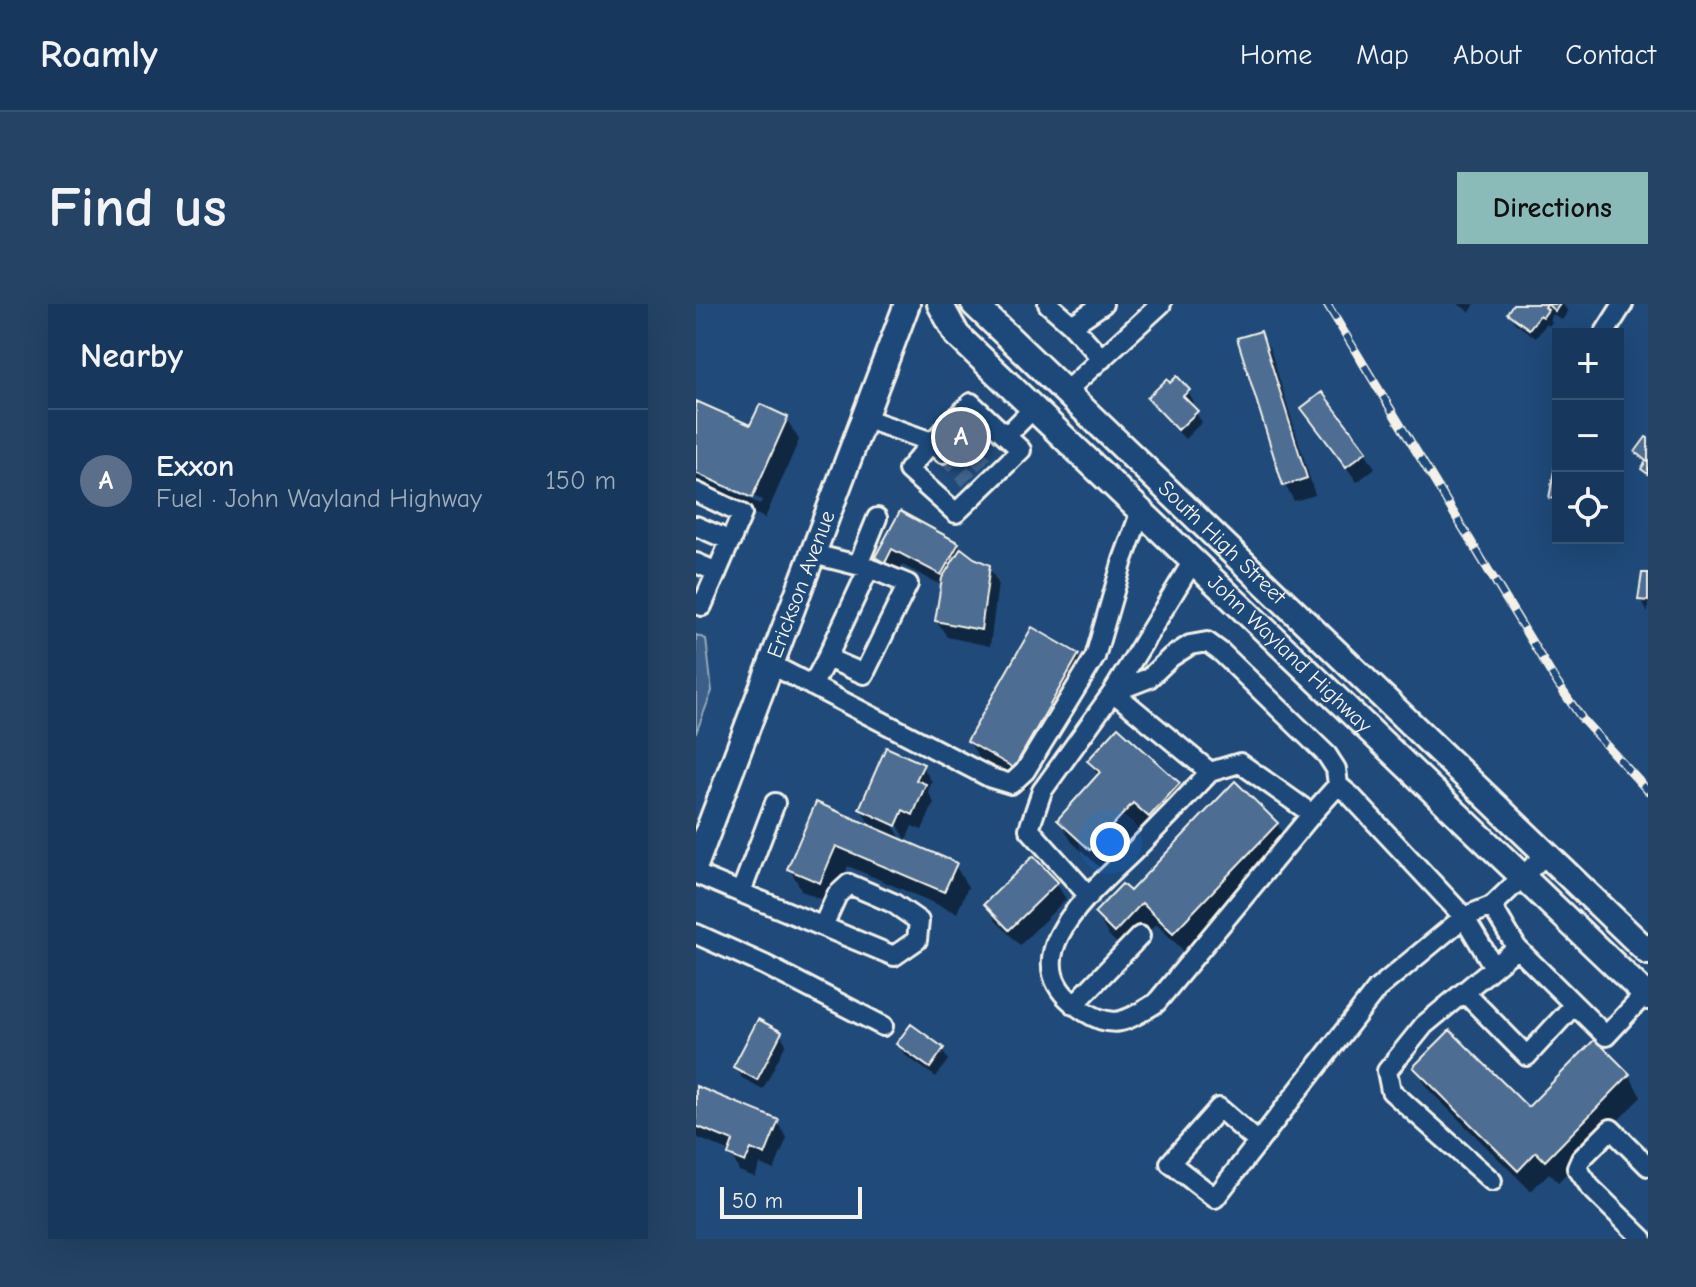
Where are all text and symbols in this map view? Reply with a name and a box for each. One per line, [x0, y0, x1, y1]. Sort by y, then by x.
text: Roamly [40, 33, 158, 77]
text: Home [1240, 39, 1312, 71]
text: Map [1356, 39, 1409, 71]
text: About [1453, 39, 1521, 71]
text: Contact [1565, 39, 1656, 71]
button: Directions [1457, 172, 1648, 244]
text: Find us [48, 176, 227, 240]
map controls [1552, 328, 1624, 544]
button: + [1552, 328, 1624, 400]
text: Nearby [80, 336, 183, 376]
button: − [1552, 400, 1624, 472]
pin: A [935, 407, 987, 467]
text: Exxon [156, 449, 234, 484]
text: A [99, 466, 113, 496]
text: 150 m [546, 466, 616, 496]
button: locate [1552, 472, 1624, 544]
street label: South High Street [1153, 475, 1292, 610]
text: Fuel · John Wayland Highway [156, 484, 482, 514]
street label: Erickson Avenue [762, 507, 841, 662]
street label: John Wayland Highway [1202, 569, 1377, 738]
your location [1090, 822, 1130, 862]
scale bar [720, 1183, 862, 1219]
text: 50 m [732, 1188, 783, 1214]

